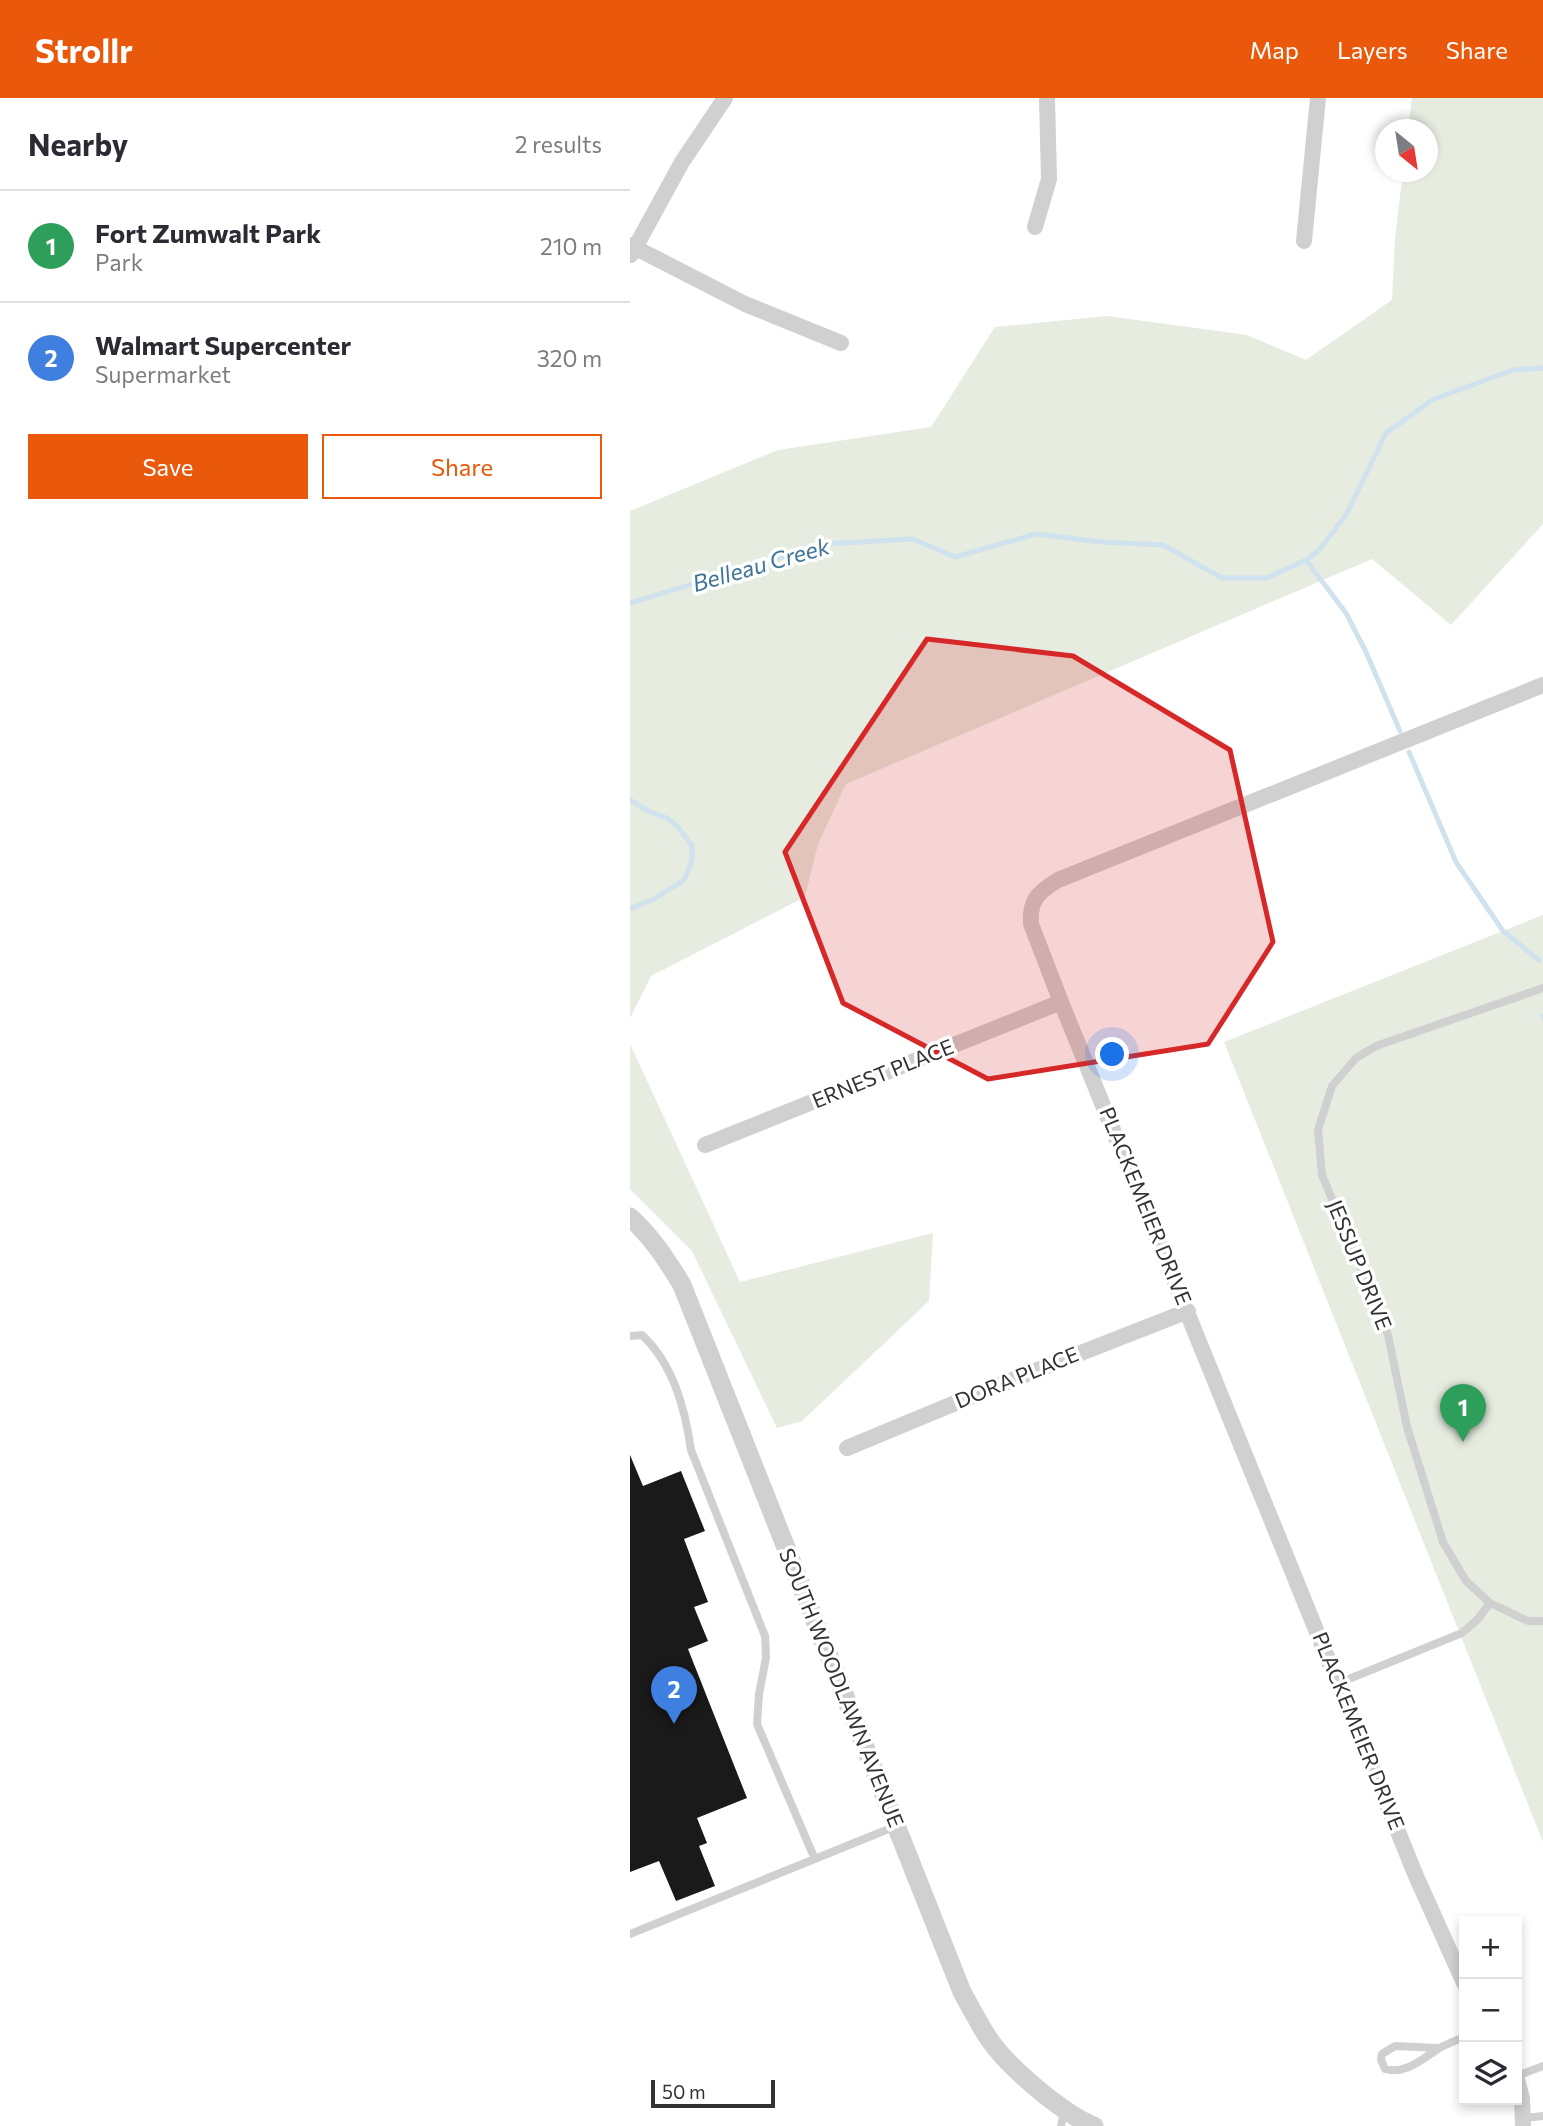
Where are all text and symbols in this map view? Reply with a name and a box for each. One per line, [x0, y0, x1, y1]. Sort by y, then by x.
text: Strollr [35, 29, 133, 70]
text: Map [1250, 35, 1299, 64]
text: Layers [1337, 35, 1408, 64]
text: Share [1446, 35, 1508, 64]
north arrow [1375, 119, 1438, 182]
text: Nearby [28, 125, 128, 162]
text: 2 results [515, 130, 602, 158]
text: Fort Zumwalt Park [95, 217, 321, 248]
text: 1 [46, 232, 56, 260]
text: 210 m [540, 232, 602, 260]
text: Park [95, 248, 143, 276]
text: Walmart Supercenter [95, 329, 351, 360]
text: 2 [44, 344, 58, 372]
text: 320 m [537, 344, 602, 372]
text: Supermarket [95, 360, 231, 388]
button: Save [28, 434, 308, 499]
button: Share [322, 434, 602, 499]
water label: Belleau Creek [689, 531, 833, 597]
street label: ERNEST PLACE [808, 1033, 957, 1112]
your location [1095, 1037, 1129, 1071]
street label: PLACKEMEIER DRIVE [1095, 1103, 1198, 1308]
street label: JESSUP DRIVE [1323, 1196, 1398, 1333]
street label: DORA PLACE [951, 1340, 1082, 1413]
pin: 1 [1440, 1384, 1486, 1442]
street label: SOUTH WOODLAWN AVENUE [775, 1544, 910, 1831]
street label: PLACKEMEIER DRIVE [1308, 1628, 1411, 1833]
pin: 2 [651, 1666, 697, 1724]
map controls [1459, 1916, 1522, 2105]
button: + [1459, 1916, 1522, 1979]
button: − [1459, 1979, 1522, 2042]
button: layers [1459, 2042, 1522, 2105]
scale bar [651, 2077, 775, 2109]
text: 50 m [662, 2080, 706, 2103]

